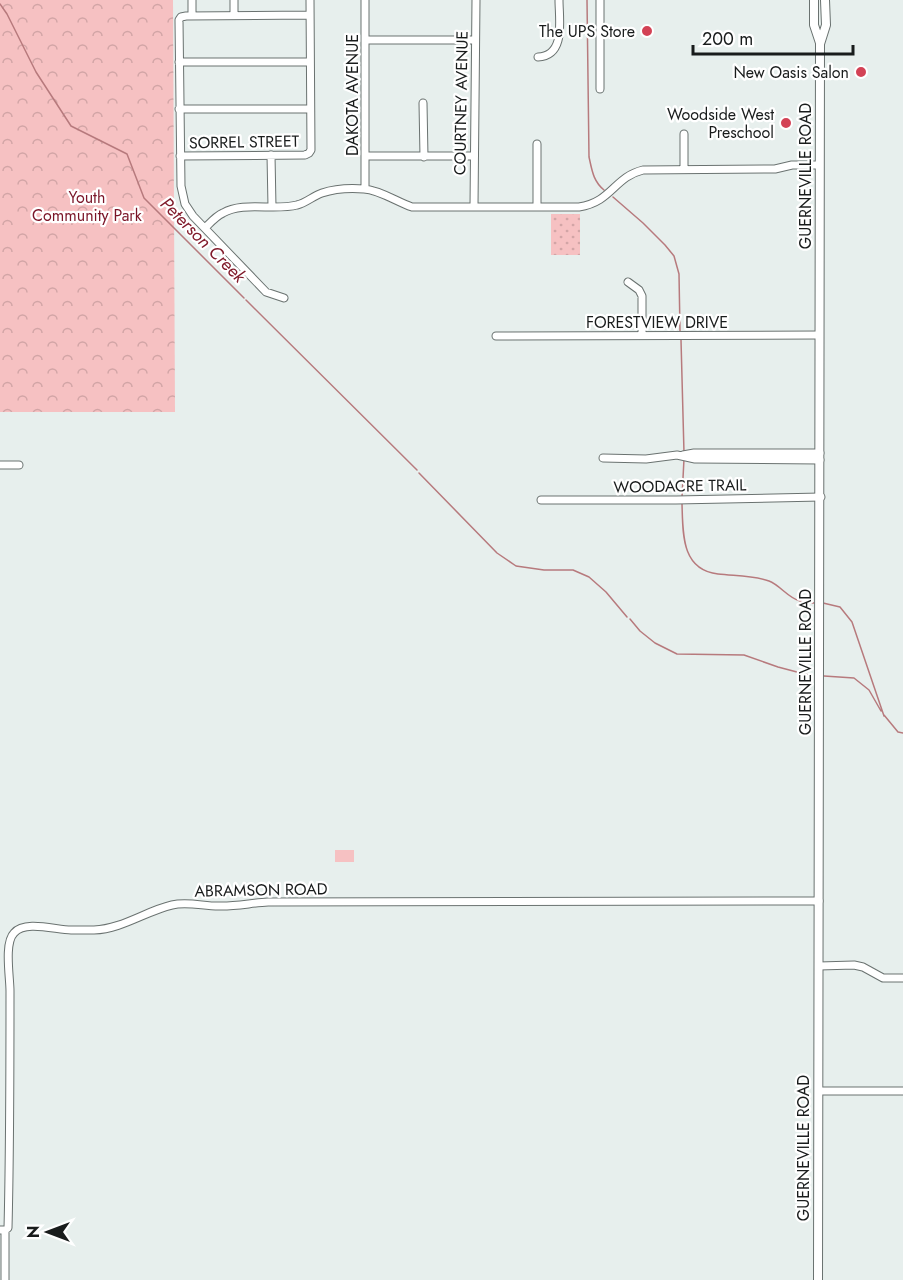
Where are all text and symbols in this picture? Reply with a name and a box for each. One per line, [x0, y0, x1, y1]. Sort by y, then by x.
scale bar [693, 18, 854, 56]
place label: The UPS Store [539, 20, 635, 43]
marker: The UPS Store [640, 24, 654, 38]
text: 200 m [702, 26, 753, 52]
street label: COURTNEY AVENUE [448, 31, 474, 175]
street label: DAKOTA AVENUE [341, 34, 364, 156]
place label: New Oasis Salon [733, 61, 849, 84]
marker: New Oasis Salon [854, 65, 868, 79]
place label: Woodside West Preschool [667, 103, 774, 144]
street label: GUERNEVILLE ROAD [794, 103, 817, 249]
marker: Woodside West Preschool [779, 116, 793, 130]
street label: SORREL STREET [189, 130, 300, 154]
park label: Youth Community Park [32, 186, 143, 227]
water label: Peterson Creek [154, 191, 253, 290]
street label: FORESTVIEW DRIVE [586, 311, 728, 334]
street label: WOODACRE TRAIL [613, 473, 747, 499]
street label: GUERNEVILLE ROAD [794, 589, 817, 735]
street label: ABRAMSON ROAD [194, 877, 328, 903]
street label: GUERNEVILLE ROAD [792, 1075, 815, 1221]
north arrow [18, 1202, 78, 1262]
text: N [22, 1226, 45, 1238]

